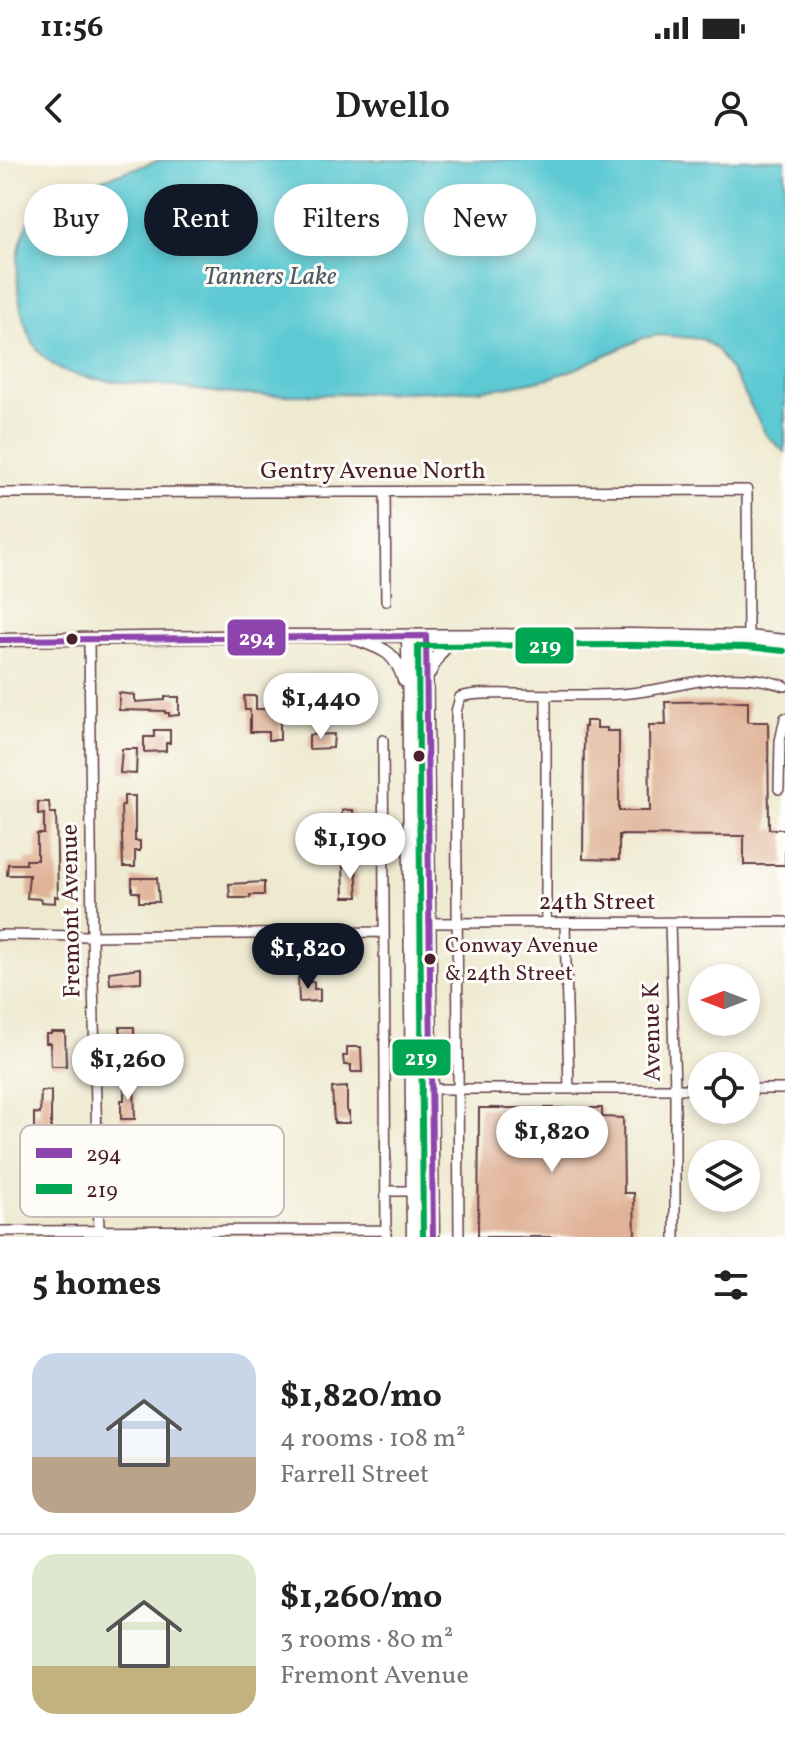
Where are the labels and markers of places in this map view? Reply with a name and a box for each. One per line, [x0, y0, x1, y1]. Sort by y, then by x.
unlabelled marker [64, 631, 80, 647]
pin: $1,440 [256, 673, 386, 741]
unlabelled marker [411, 748, 427, 764]
pin: $1,190 [285, 813, 415, 881]
pin: $1,820 [243, 923, 373, 991]
place label: Conway Avenue & 24th Street [445, 931, 598, 990]
marker: Conway Avenue & 24th Street [422, 951, 438, 967]
pin: $1,260 [63, 1034, 193, 1102]
pin: $1,820 [487, 1106, 617, 1174]

